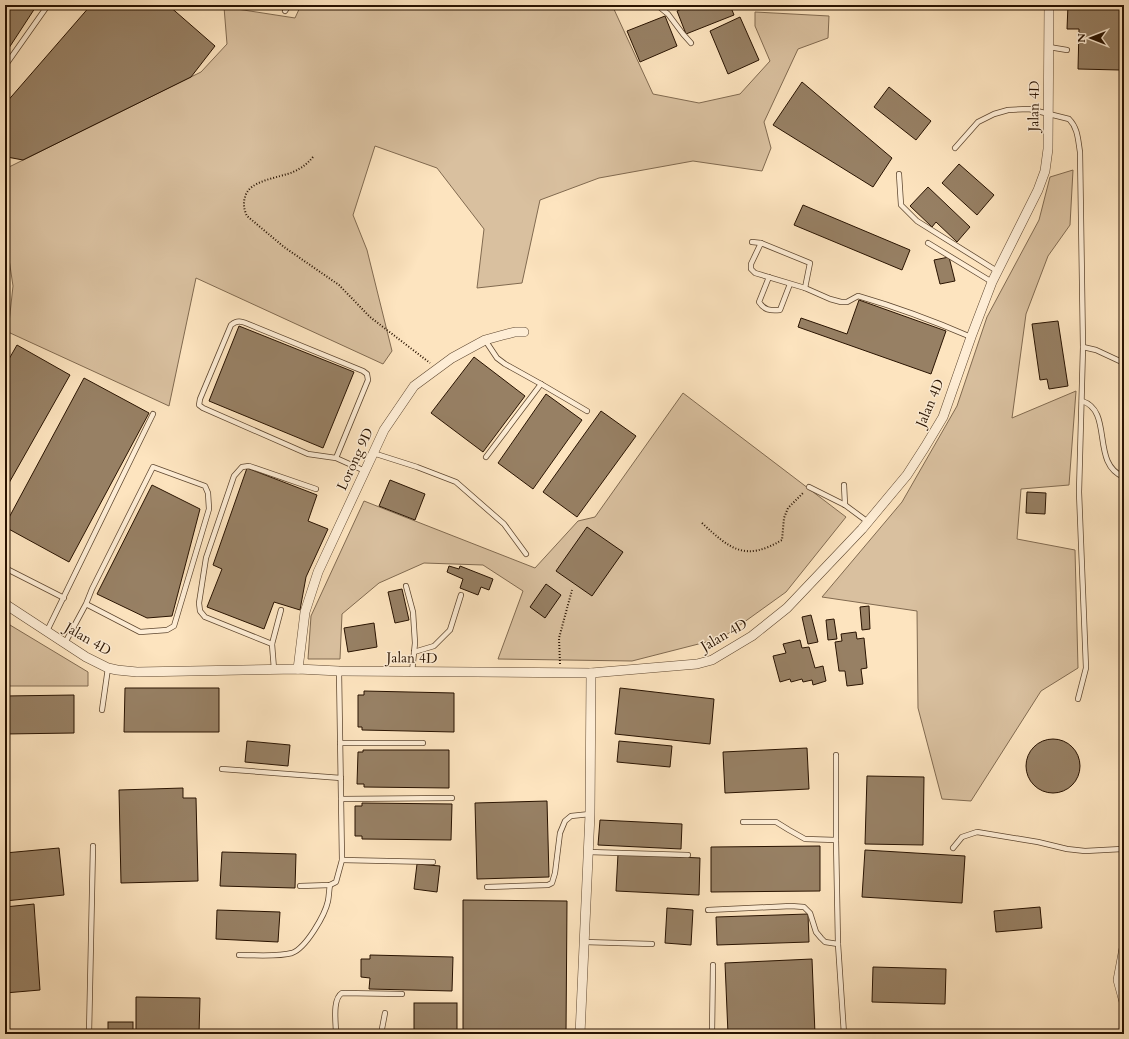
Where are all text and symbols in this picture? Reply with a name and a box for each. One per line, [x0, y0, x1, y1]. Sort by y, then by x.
north arrow [1071, 18, 1111, 58]
text: N [1074, 33, 1089, 43]
street label: Jalan 4D [1024, 81, 1044, 133]
street label: Jalan 4D [911, 376, 949, 432]
street label: Lorong 9D [332, 425, 378, 493]
street label: Jalan 4D [696, 614, 751, 657]
street label: Jalan 4D [60, 617, 115, 660]
street label: Jalan 4D [385, 648, 437, 668]

